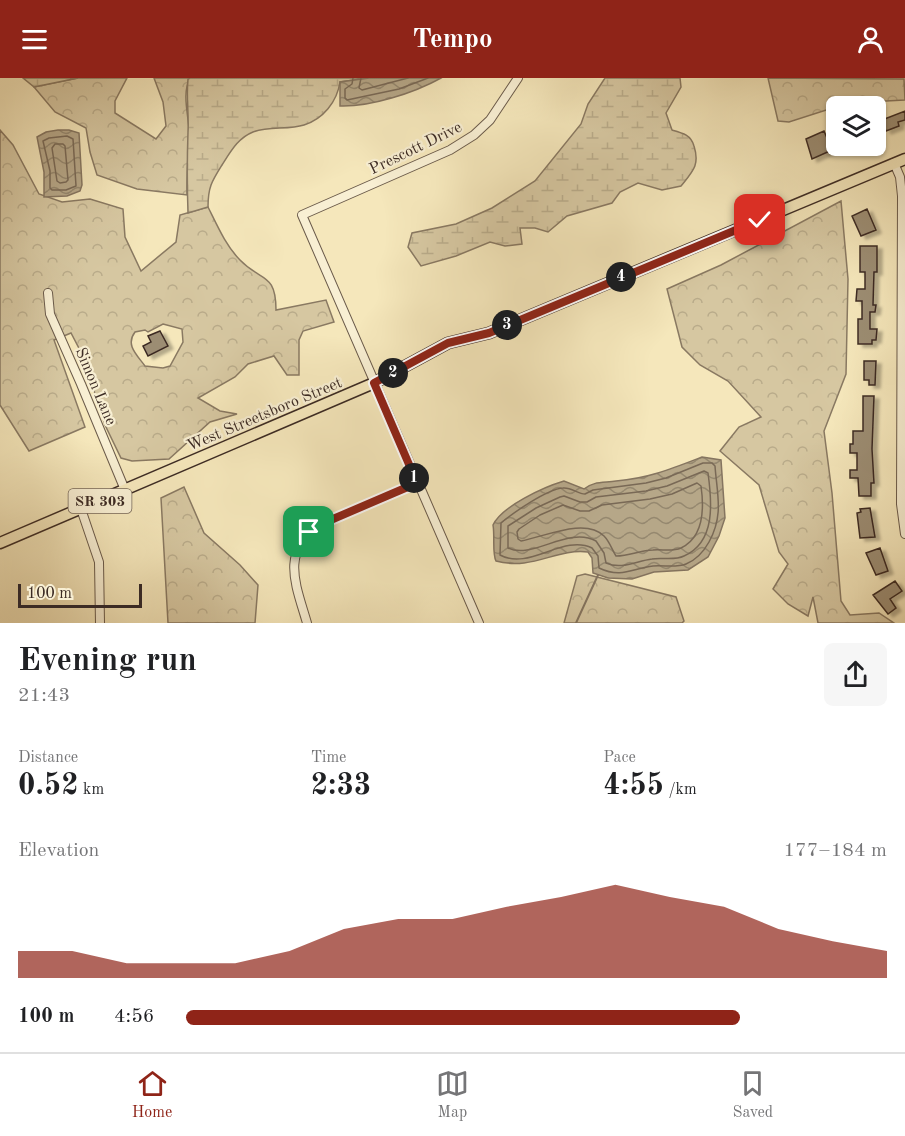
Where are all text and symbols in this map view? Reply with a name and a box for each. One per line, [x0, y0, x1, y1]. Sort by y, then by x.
icon: menu [18, 23, 51, 56]
icon: person [854, 23, 887, 56]
text: Tempo [412, 26, 493, 53]
map controls [826, 96, 886, 156]
button: layers [826, 96, 886, 156]
street label: Prescott Drive [367, 120, 465, 178]
pin [734, 194, 785, 245]
icon: check [743, 203, 776, 236]
pin: 4 [606, 262, 636, 292]
text: 4 [616, 269, 626, 285]
pin: 3 [492, 310, 522, 340]
text: 3 [502, 317, 512, 333]
street label: Simon Lane [72, 346, 119, 428]
pin: 2 [378, 358, 408, 388]
text: 2 [388, 365, 398, 381]
street label: West Streetsboro Street [185, 375, 345, 455]
pin: 1 [399, 463, 429, 493]
text: 1 [409, 470, 419, 486]
road number: SR 303 [68, 489, 132, 513]
pin [283, 506, 334, 557]
icon: arrive [292, 515, 325, 548]
scale bar [18, 581, 142, 608]
text: 100 m [27, 586, 72, 602]
button: share [824, 643, 887, 706]
text: Evening run [18, 645, 197, 678]
text: 21:43 [18, 686, 70, 706]
text: Distance [18, 750, 78, 766]
text: Time [311, 750, 346, 766]
text: Pace [603, 750, 636, 766]
text: 0.52 [18, 771, 79, 801]
text: 2:33 [311, 771, 371, 801]
text: 4:55 [603, 771, 664, 801]
text: km [79, 782, 104, 798]
text: /km [664, 782, 697, 798]
text: Elevation [18, 841, 99, 861]
text: 177–184 m [784, 841, 887, 861]
text: 100 m [18, 1007, 74, 1027]
text: 4:56 [114, 1007, 154, 1027]
tab: Home [132, 1067, 172, 1123]
tab: Map [436, 1067, 469, 1123]
tab: Saved [732, 1067, 773, 1123]

